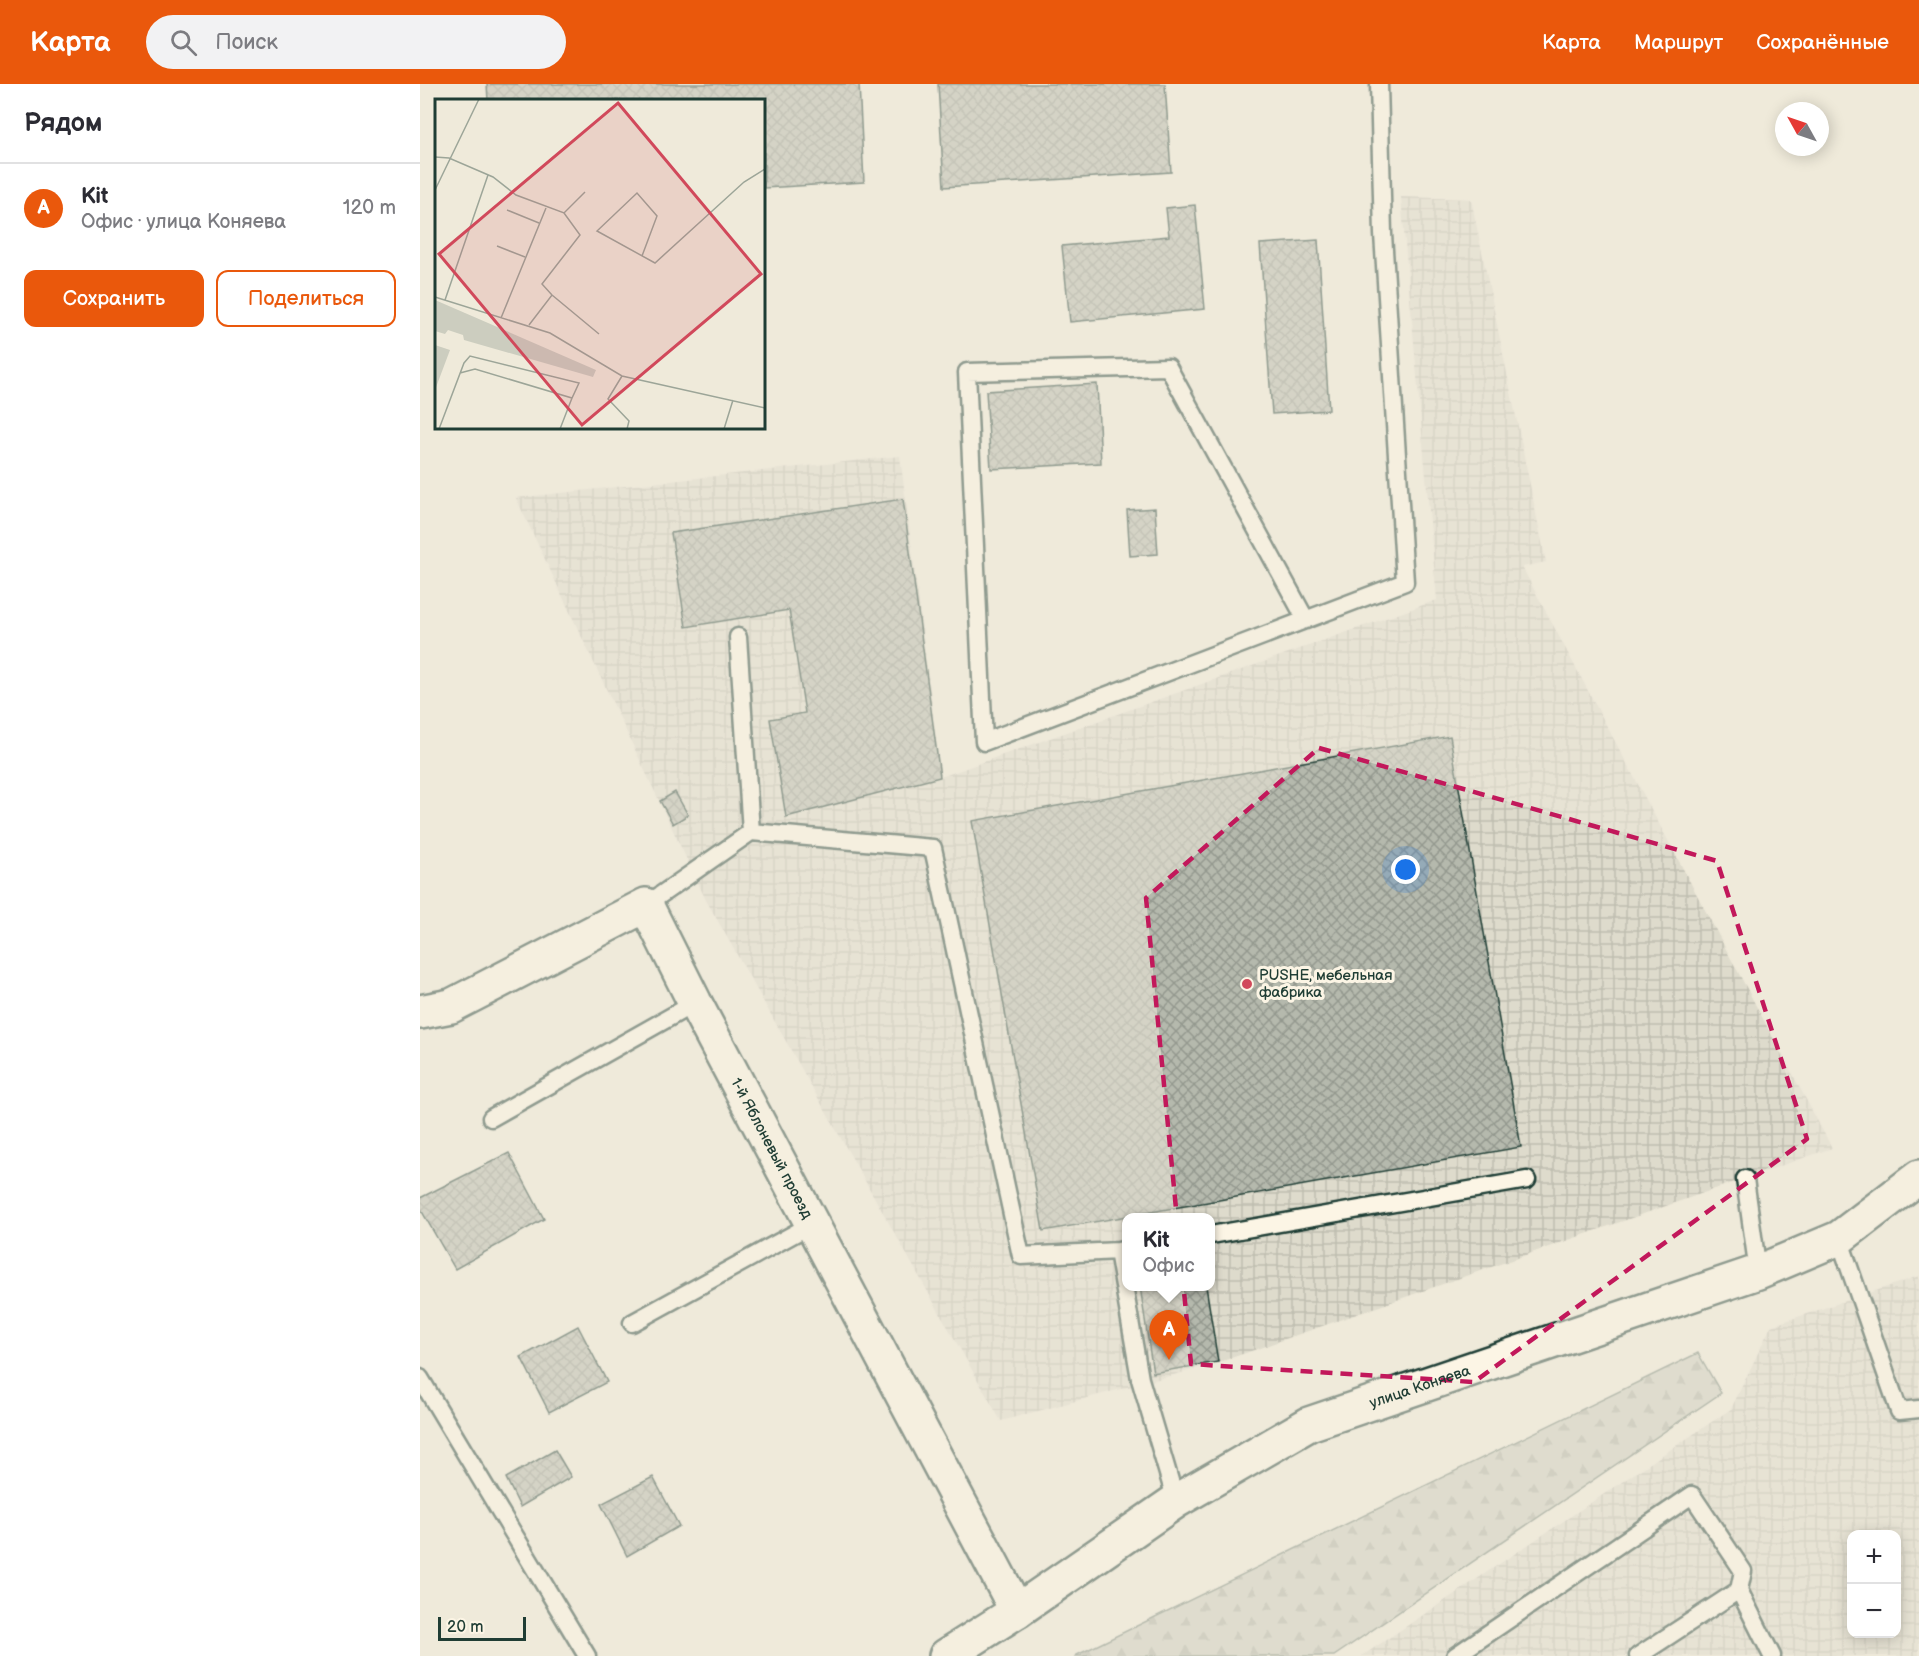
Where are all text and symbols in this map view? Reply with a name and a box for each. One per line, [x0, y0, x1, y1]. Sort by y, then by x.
search box [146, 15, 566, 69]
text: Карта [30, 26, 110, 59]
icon: search [167, 26, 200, 59]
text: Поиск [215, 29, 278, 56]
text: Карта [1542, 30, 1601, 55]
text: Маршрут [1634, 30, 1723, 55]
text: Сохранённые [1756, 30, 1889, 55]
inset map [435, 99, 765, 429]
north arrow [1775, 102, 1829, 156]
text: Рядом [24, 108, 102, 139]
text: Kit [81, 183, 108, 210]
text: A [37, 196, 50, 220]
text: 120 m [343, 196, 396, 220]
text: Офис · улица Коняева [81, 210, 286, 234]
button: Сохранить [24, 270, 204, 327]
button: Поделиться [216, 270, 396, 327]
your location [1391, 855, 1420, 884]
place label: PUSHE, мебельная фабрика [1259, 966, 1393, 1002]
marker: PUSHE, мебельная фабрика [1240, 977, 1254, 991]
street label: 1-й Яблоневый проезд [726, 1075, 817, 1222]
popup [1122, 1213, 1215, 1291]
text: Kit [1142, 1227, 1170, 1254]
text: Офис [1142, 1254, 1195, 1278]
pin: A [1150, 1310, 1188, 1360]
street label: улица Коняева [1367, 1361, 1473, 1413]
map controls [1847, 1530, 1901, 1638]
button: + [1847, 1530, 1901, 1584]
button: − [1847, 1584, 1901, 1638]
scale bar [438, 1614, 526, 1642]
text: 20 m [447, 1618, 483, 1637]

